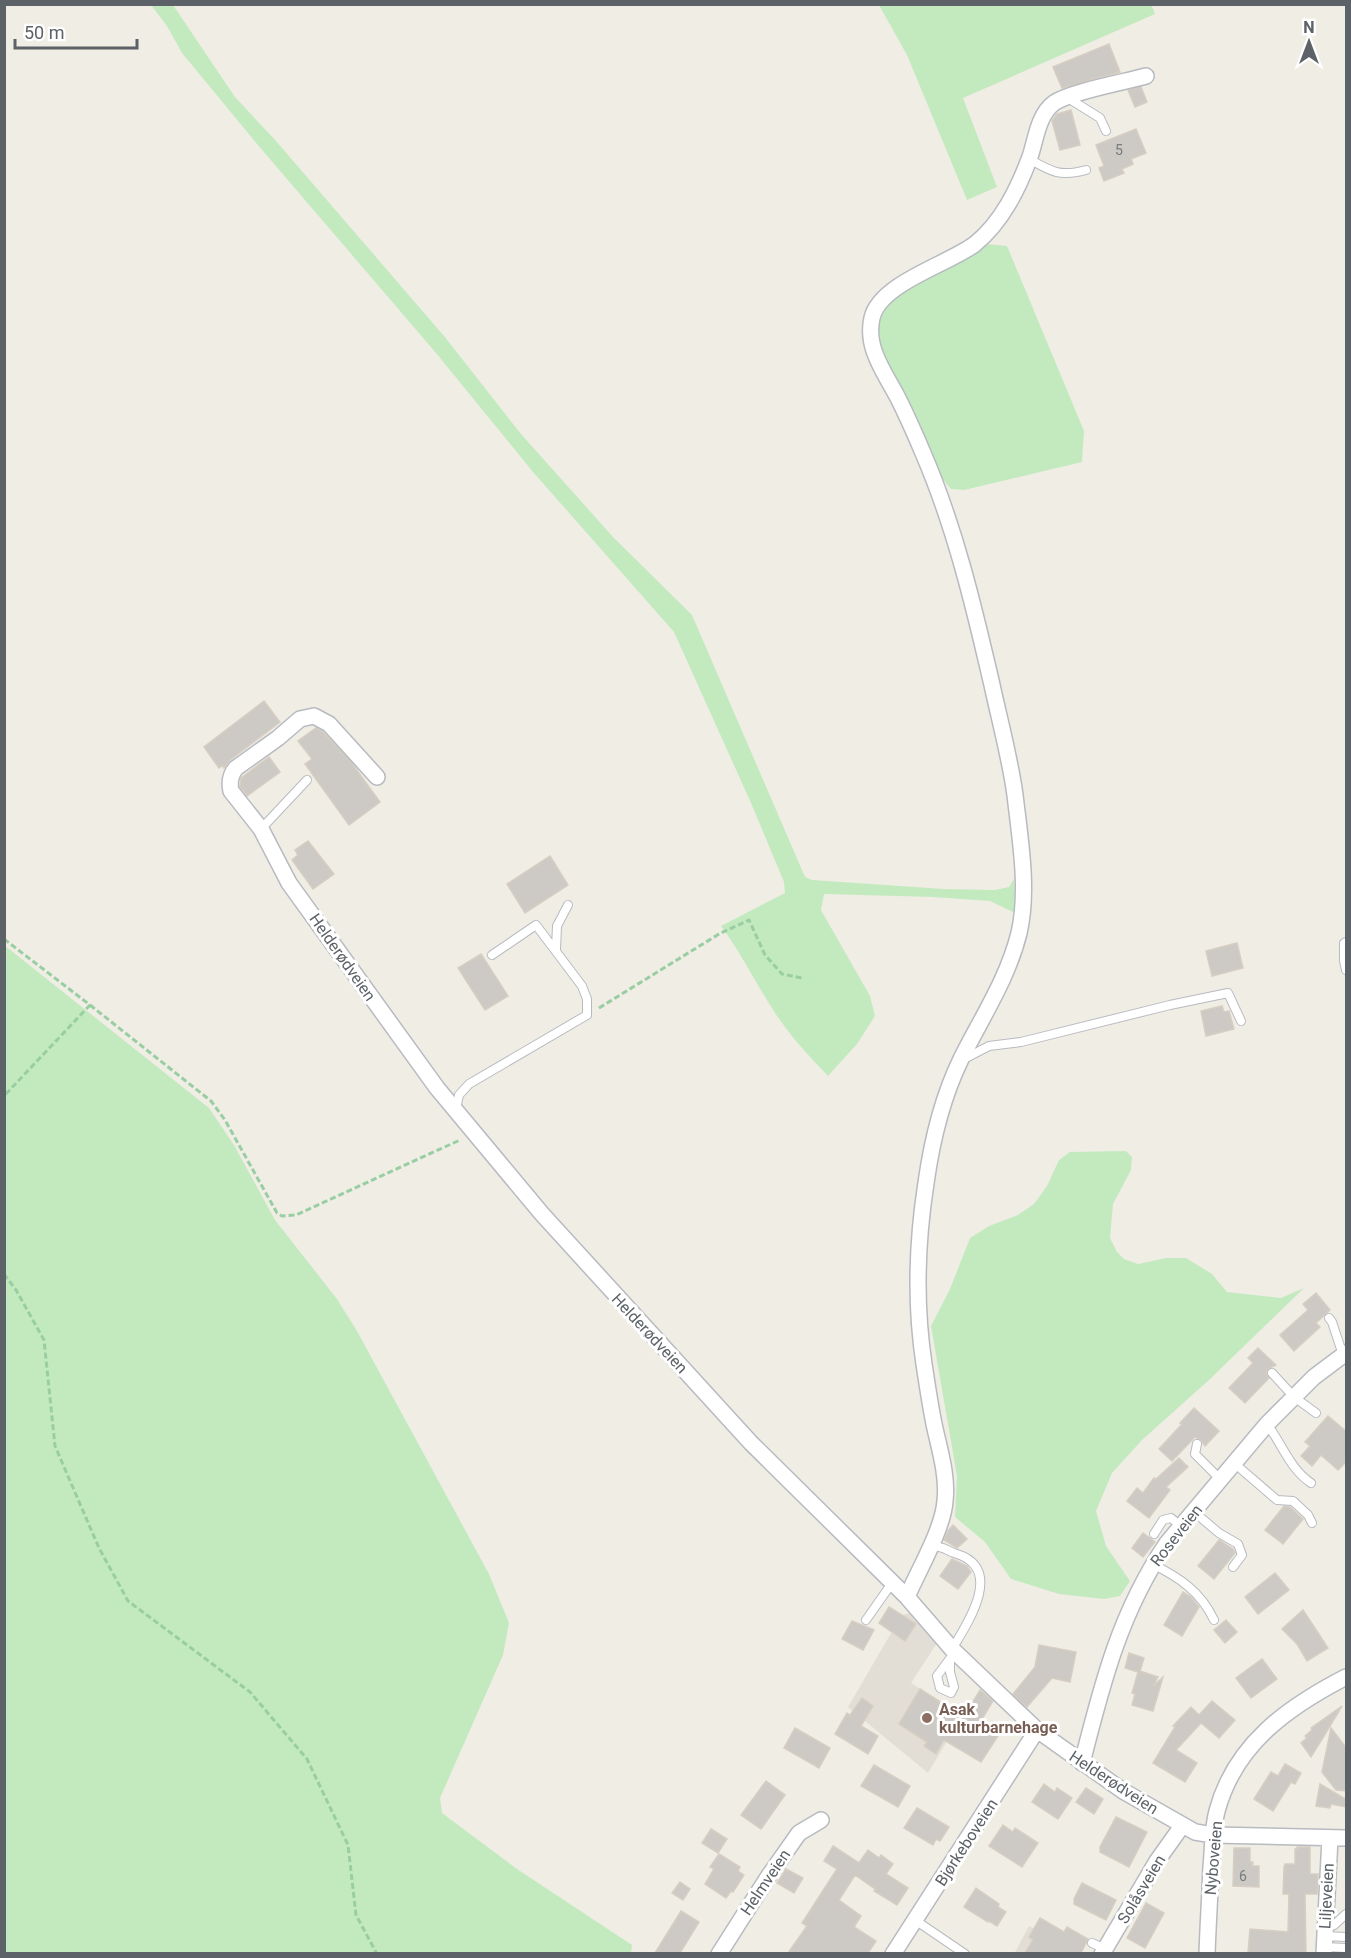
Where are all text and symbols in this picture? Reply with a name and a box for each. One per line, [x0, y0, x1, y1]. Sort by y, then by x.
scale bar [15, 12, 136, 50]
north arrow [1279, 12, 1339, 72]
text: N [1303, 18, 1315, 37]
text: 50 m [24, 22, 64, 43]
house number: 5 [1115, 142, 1123, 158]
street label: Helderødveien [306, 910, 380, 1005]
street label: Helderødveien [608, 1290, 691, 1377]
street label: Roseveien [1146, 1501, 1206, 1570]
place label: Asak kulturbarnehage [939, 1700, 1058, 1737]
marker: Asak kulturbarnehage [920, 1711, 934, 1725]
street label: Helderødveien [1066, 1747, 1162, 1818]
street label: Bjørkeboveien [931, 1795, 1002, 1889]
street label: Nyboveien [1201, 1820, 1226, 1896]
street label: Helmveien [737, 1846, 794, 1919]
street label: Solåsveien [1114, 1851, 1169, 1927]
street label: Liljeveien [1315, 1863, 1338, 1929]
house number: 6 [1239, 1868, 1247, 1884]

